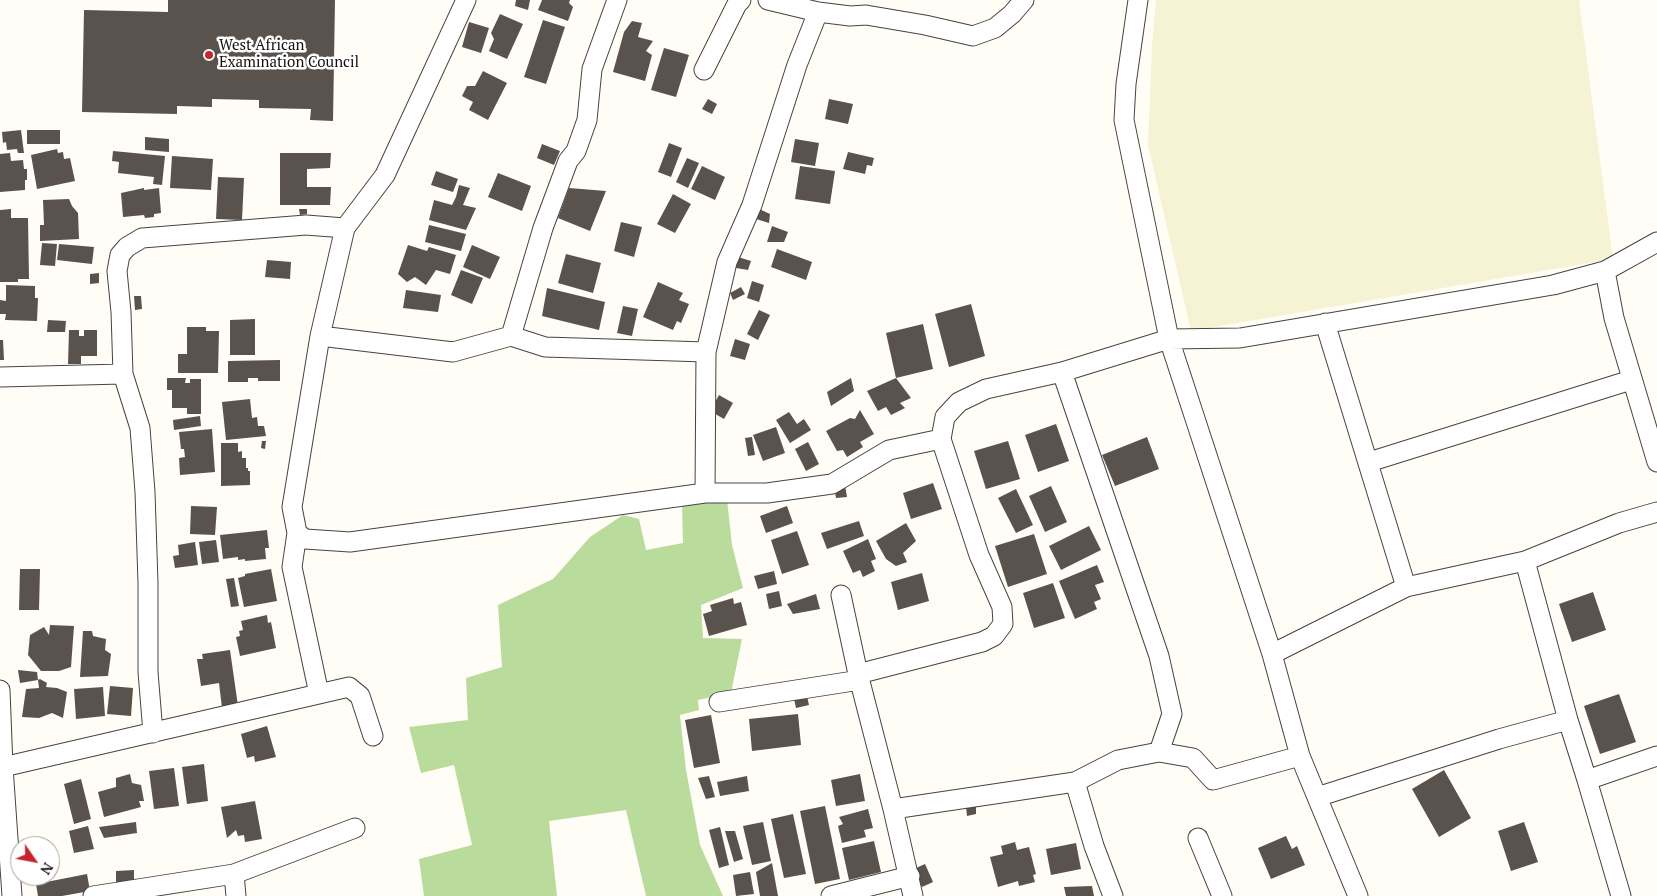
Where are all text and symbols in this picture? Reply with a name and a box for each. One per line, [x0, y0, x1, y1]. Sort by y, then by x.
place label: West African Examination Council [219, 37, 359, 72]
marker: West African Examination Council [203, 49, 215, 61]
north arrow [10, 836, 60, 886]
text: N [36, 859, 58, 879]

